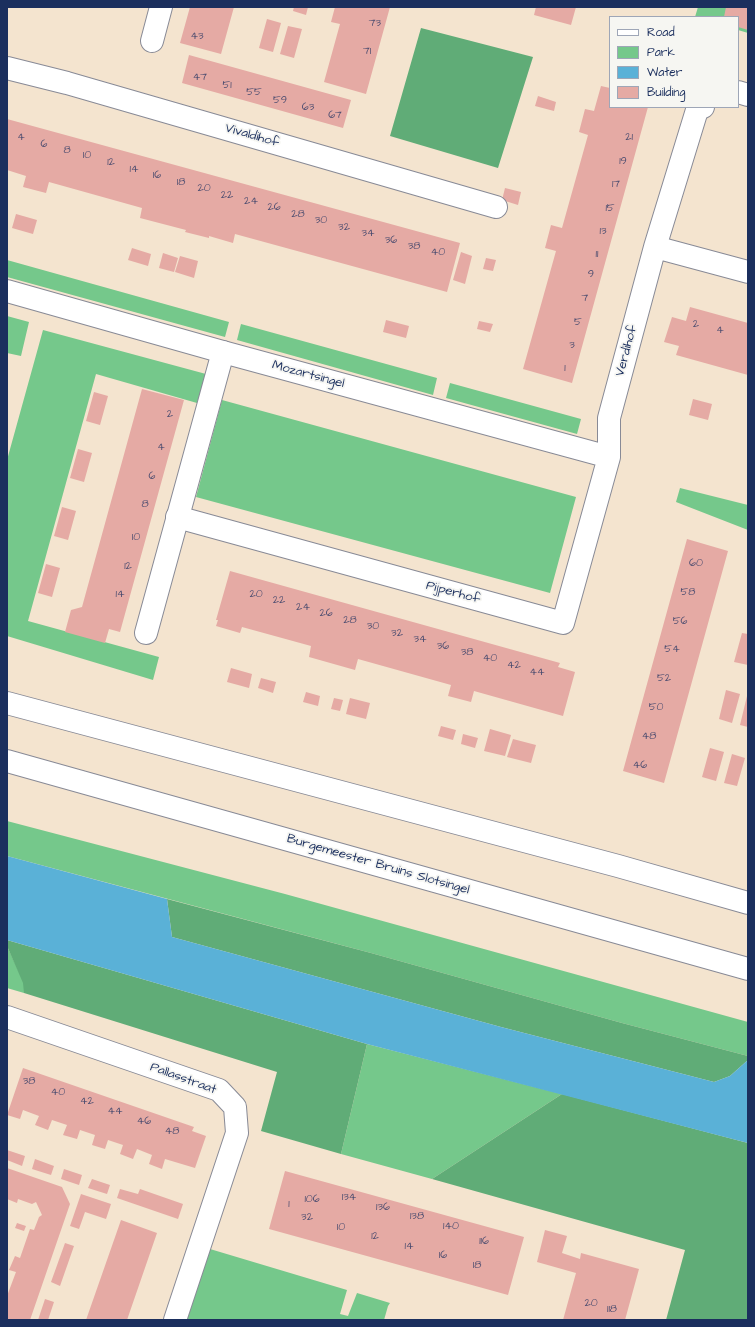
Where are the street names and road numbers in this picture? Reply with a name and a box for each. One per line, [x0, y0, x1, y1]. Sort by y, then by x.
street label: Vivaldihof [223, 121, 281, 151]
street label: Verdihof [613, 324, 641, 378]
street label: Mozartsingel [270, 358, 346, 392]
street label: Pijperhof [424, 578, 482, 608]
street label: Burgemeester Bruins Slotsingel [285, 831, 471, 899]
street label: Pallasstraat [148, 1060, 218, 1098]

